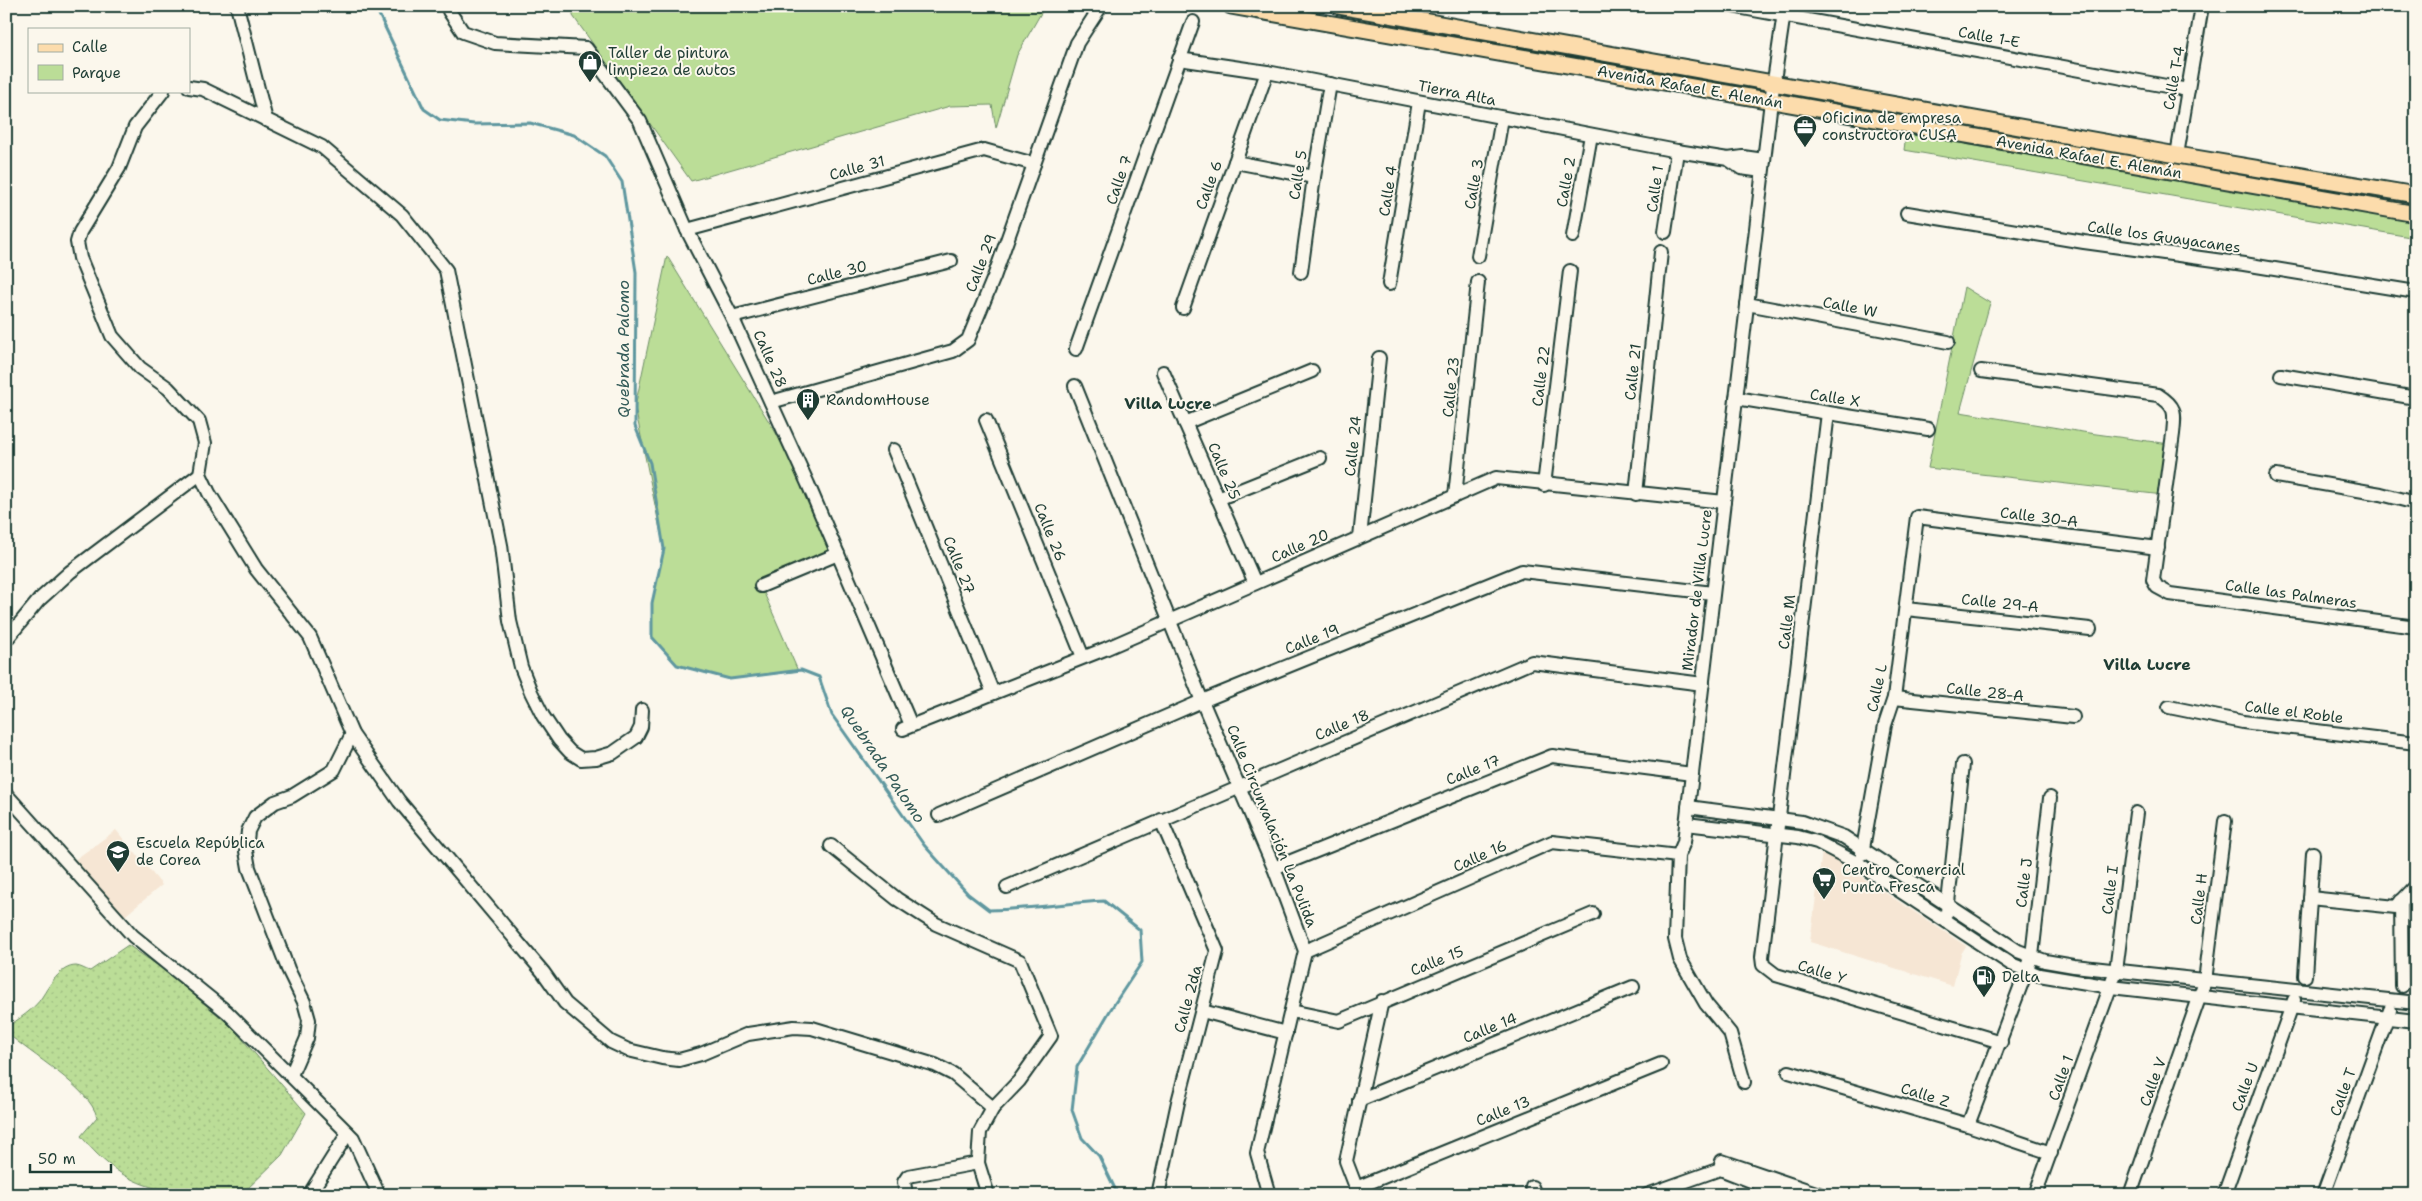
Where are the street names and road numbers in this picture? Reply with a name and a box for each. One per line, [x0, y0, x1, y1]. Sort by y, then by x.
street label: Calle 1-E [1957, 22, 2021, 52]
street label: Calle T-4 [2159, 44, 2189, 112]
street label: Avenida Rafael E. Alemán [1596, 61, 1784, 113]
street label: Tierra Alta [1416, 76, 1498, 110]
street label: Avenida Rafael E. Alemán [1995, 131, 2183, 183]
street label: Calle 5 [1284, 149, 1312, 201]
street label: Calle 31 [827, 151, 887, 185]
street label: Calle 7 [1101, 153, 1137, 207]
street label: Calle 2 [1552, 155, 1580, 209]
street label: Calle 6 [1191, 157, 1227, 213]
street label: Calle 3 [1460, 157, 1488, 211]
street label: Calle 4 [1374, 164, 1402, 218]
street label: Calle 1 [1642, 164, 1668, 214]
street label: Calle los Guayacanes [2086, 216, 2242, 258]
street label: Calle 29 [961, 231, 1001, 295]
street label: Calle 30 [805, 256, 869, 290]
street label: Calle W [1821, 292, 1879, 322]
street label: Calle 28 [748, 327, 792, 391]
street label: Calle 21 [1620, 343, 1646, 401]
street label: Calle 22 [1527, 345, 1555, 407]
street label: Calle 23 [1438, 356, 1464, 418]
street label: Calle X [1809, 384, 1862, 412]
street label: Calle 24 [1340, 415, 1366, 477]
street label: Calle 25 [1203, 439, 1245, 503]
street label: Calle 26 [1029, 500, 1071, 564]
street label: Calle 30-A [1999, 502, 2079, 532]
street label: Mirador de Villa Lucre [1677, 508, 1717, 672]
street label: Calle 20 [1268, 524, 1332, 568]
street label: Calle 27 [938, 533, 980, 597]
street label: Calle las Palmeras [2224, 575, 2358, 613]
street label: Calle 29-A [1960, 589, 2040, 617]
street label: Calle M [1774, 593, 1800, 651]
street label: Calle 19 [1282, 619, 1342, 659]
street label: Calle L [1862, 662, 1892, 714]
street label: Calle 28-A [1945, 678, 2025, 706]
street label: Calle el Roble [2243, 696, 2345, 728]
street label: Calle 18 [1312, 705, 1372, 745]
street label: Calle Circunvalación La Pulida [1222, 722, 1322, 931]
street label: Calle 17 [1443, 750, 1503, 790]
street label: Calle 16 [1450, 835, 1510, 877]
street label: Calle J [2011, 857, 2037, 909]
street label: Calle I [2097, 864, 2123, 916]
street label: Calle H [2186, 872, 2212, 926]
street label: Calle 15 [1407, 941, 1467, 981]
street label: Calle Y [1795, 955, 1849, 989]
street label: Calle 2da [1169, 962, 1207, 1035]
street label: Calle 14 [1460, 1008, 1520, 1048]
street label: Calle 1 [2044, 1052, 2078, 1104]
street label: Calle V [2135, 1055, 2171, 1109]
street label: Calle U [2227, 1060, 2263, 1114]
street label: Calle T [2325, 1065, 2361, 1119]
street label: Calle Z [1898, 1078, 1952, 1112]
street label: Calle 13 [1473, 1091, 1533, 1131]

